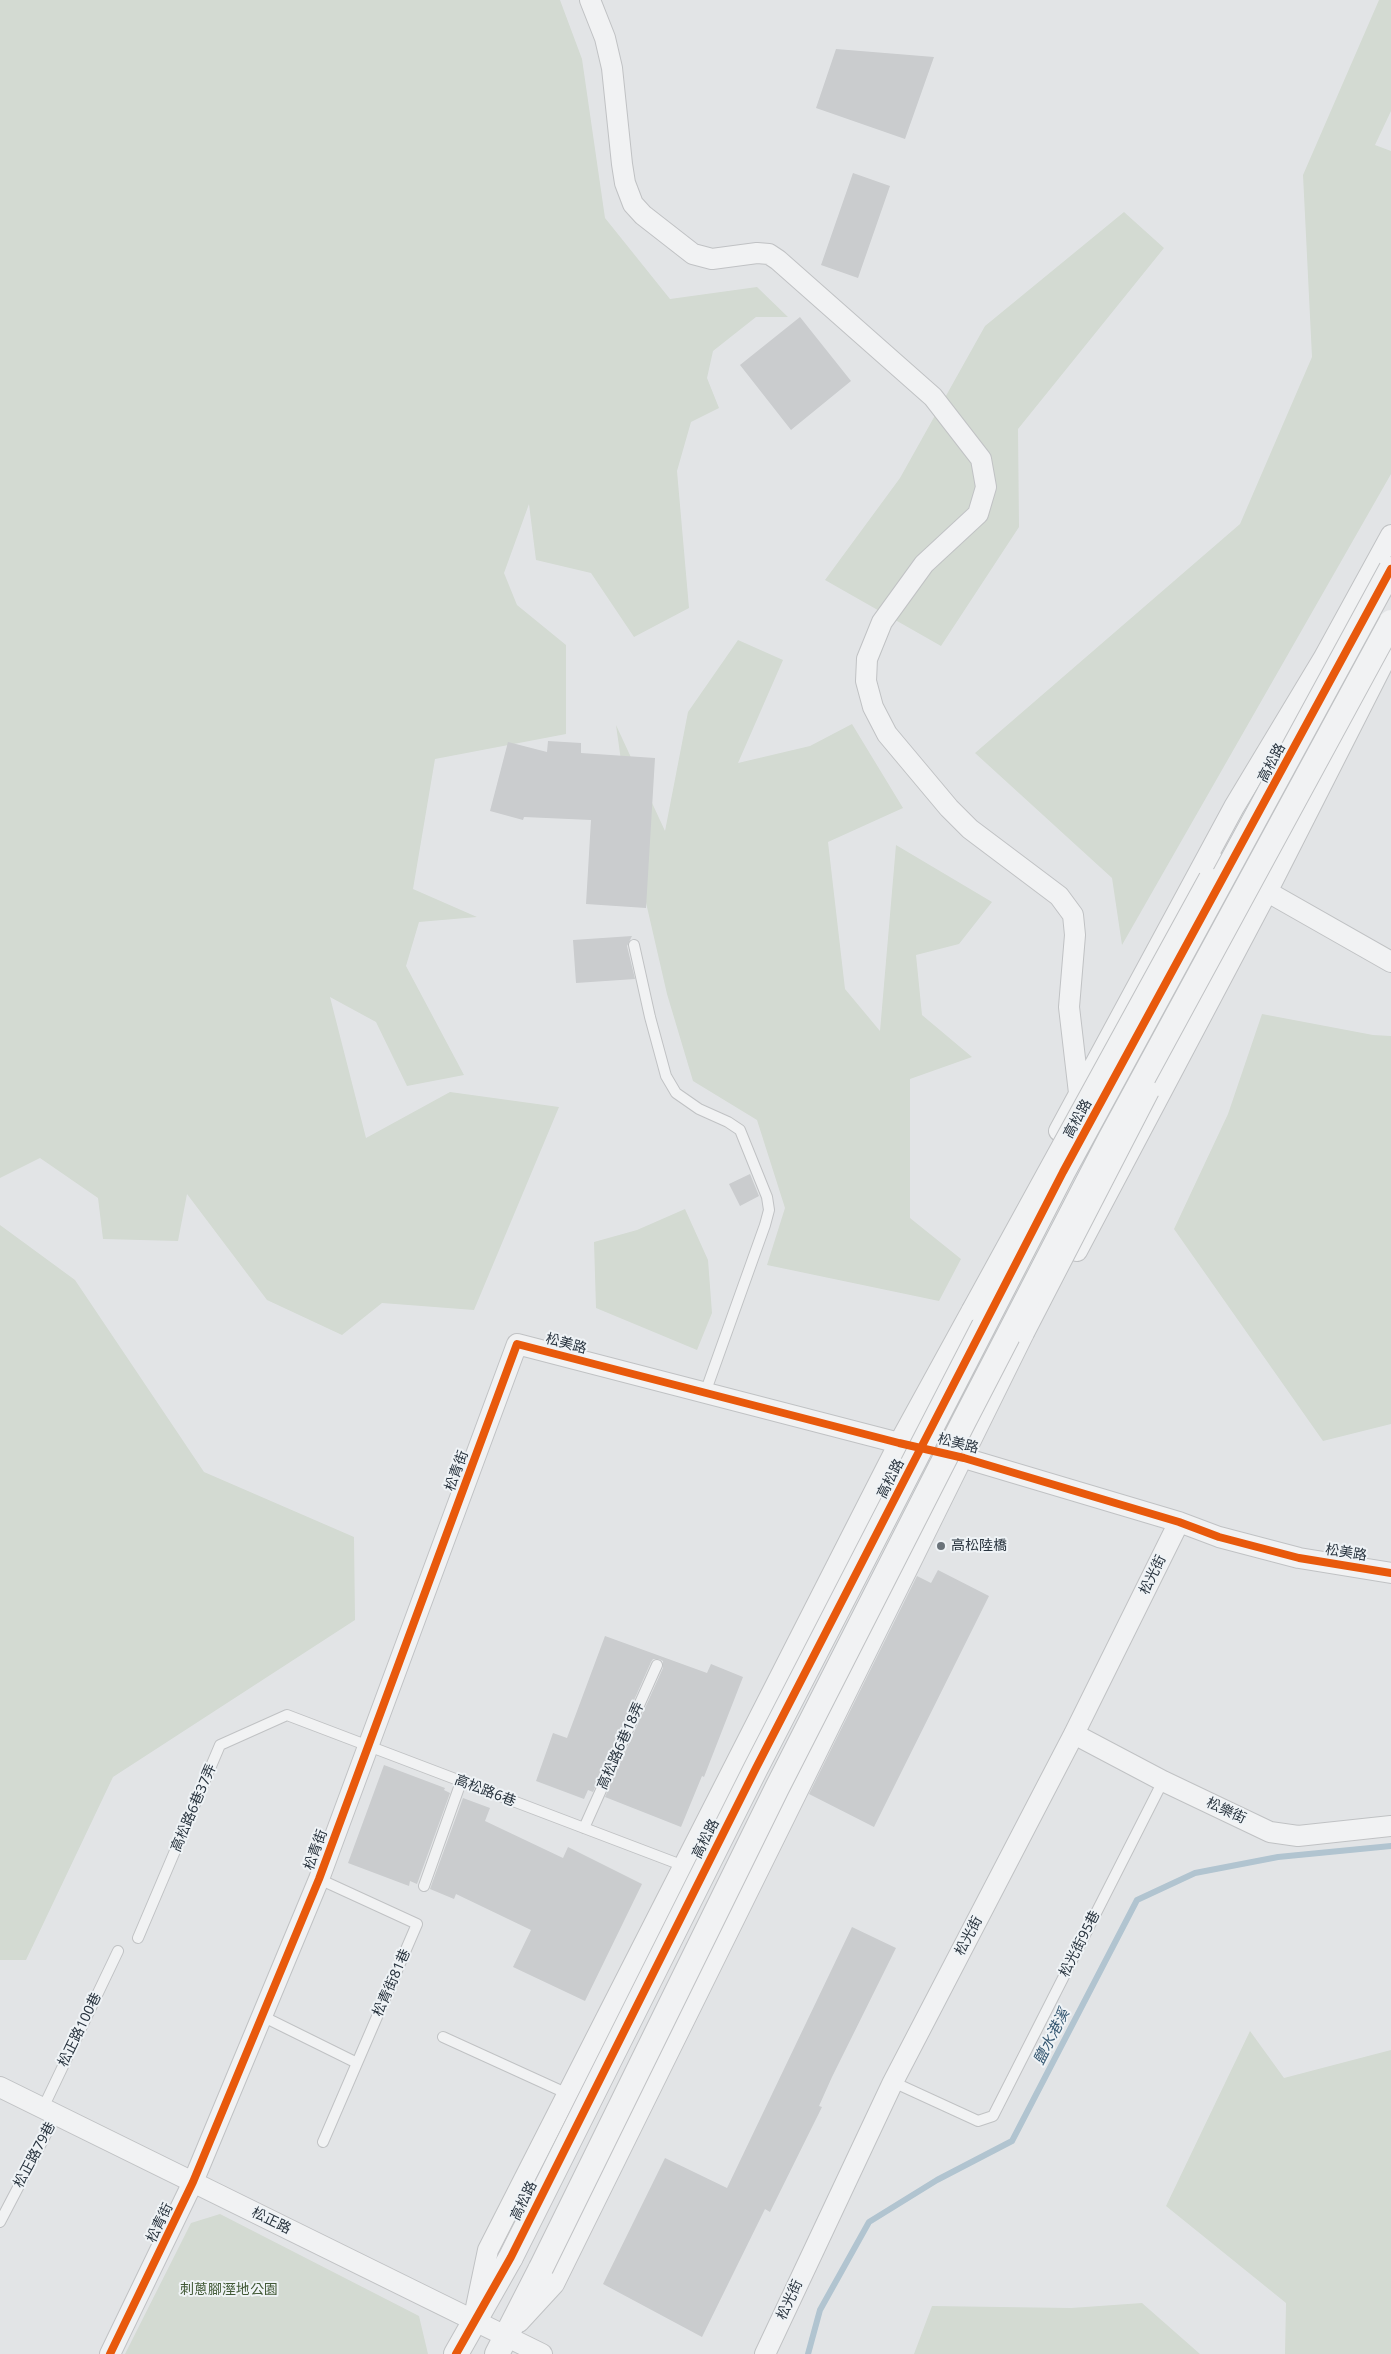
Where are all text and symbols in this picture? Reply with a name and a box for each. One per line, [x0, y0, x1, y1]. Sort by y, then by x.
street label: 高松路 [1255, 741, 1289, 785]
street label: 高松路 [1060, 1097, 1096, 1141]
street label: 松美路 [544, 1330, 588, 1358]
street label: 松美路 [936, 1431, 980, 1457]
street label: 松青街 [442, 1448, 472, 1494]
street label: 高松路 [874, 1456, 908, 1502]
place label: 高松陸橋 [951, 1538, 1007, 1554]
marker: 高松陸橋 [935, 1540, 947, 1552]
street label: 松美路 [1324, 1541, 1368, 1565]
street label: 松光街 [1136, 1552, 1170, 1598]
street label: 高松路6巷18弄 [594, 1700, 648, 1792]
street label: 高松路6巷37弄 [168, 1761, 220, 1855]
street label: 高松路6巷 [452, 1772, 518, 1810]
street label: 松樂街 [1203, 1795, 1249, 1827]
street label: 高松路 [689, 1816, 723, 1862]
street label: 松青街 [301, 1827, 331, 1873]
street label: 松光街95巷 [1056, 1908, 1104, 1980]
street label: 松光街 [952, 1914, 986, 1958]
street label: 松青街81巷 [370, 1947, 414, 2019]
street label: 松正路100巷 [55, 1990, 105, 2070]
water label: 鹽水港溪 [1030, 2006, 1074, 2068]
street label: 松正路79巷 [11, 2119, 59, 2191]
street label: 高松路 [507, 2178, 541, 2224]
street label: 松青街 [143, 2200, 177, 2246]
street label: 松正路 [248, 2204, 294, 2238]
street label: 松光街 [774, 2277, 806, 2323]
park label: 刺蔥腳溼地公園 [180, 2282, 278, 2298]

